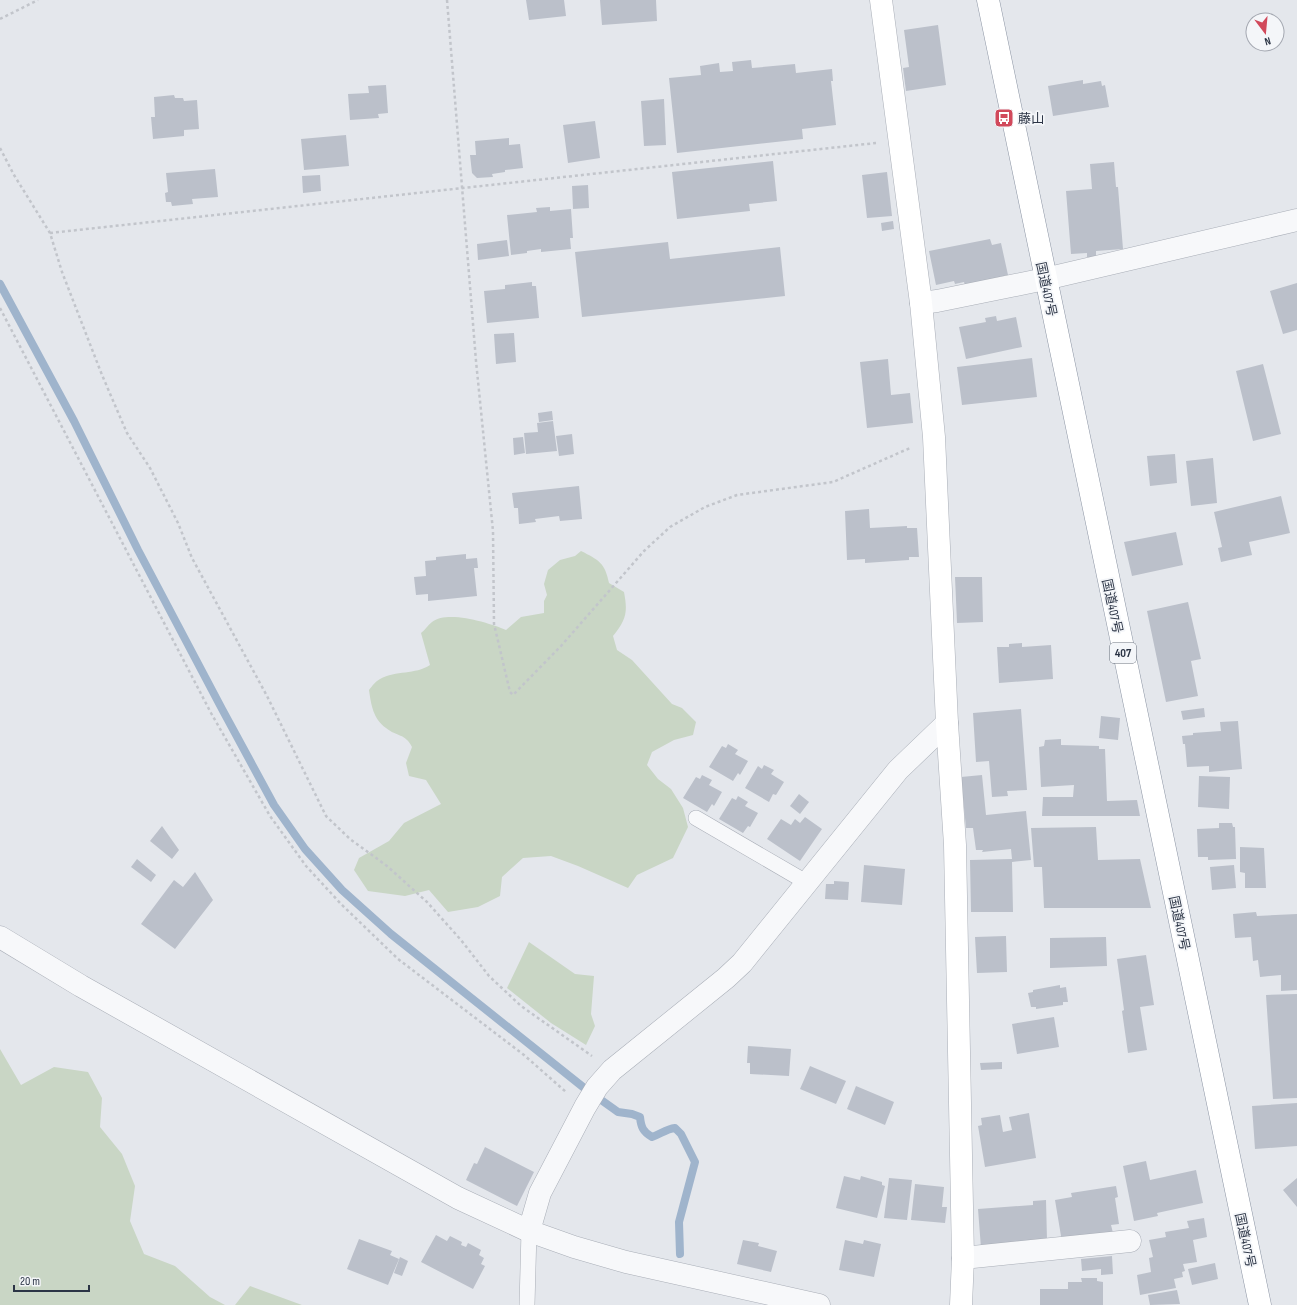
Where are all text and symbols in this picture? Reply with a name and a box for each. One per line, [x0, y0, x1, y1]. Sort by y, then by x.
north arrow [1245, 12, 1285, 52]
text: N [1263, 34, 1272, 48]
bus stop icon: 藤山 [993, 107, 1015, 129]
place label: 藤山 [1018, 111, 1044, 127]
street label: 国道407号 [1032, 260, 1060, 318]
street label: 国道407号 [1098, 577, 1126, 635]
road number: 407 [1110, 643, 1136, 663]
street label: 国道407号 [1165, 894, 1193, 952]
street label: 国道407号 [1231, 1211, 1259, 1269]
scale bar [14, 1267, 89, 1293]
text: 20 m [20, 1274, 40, 1289]

